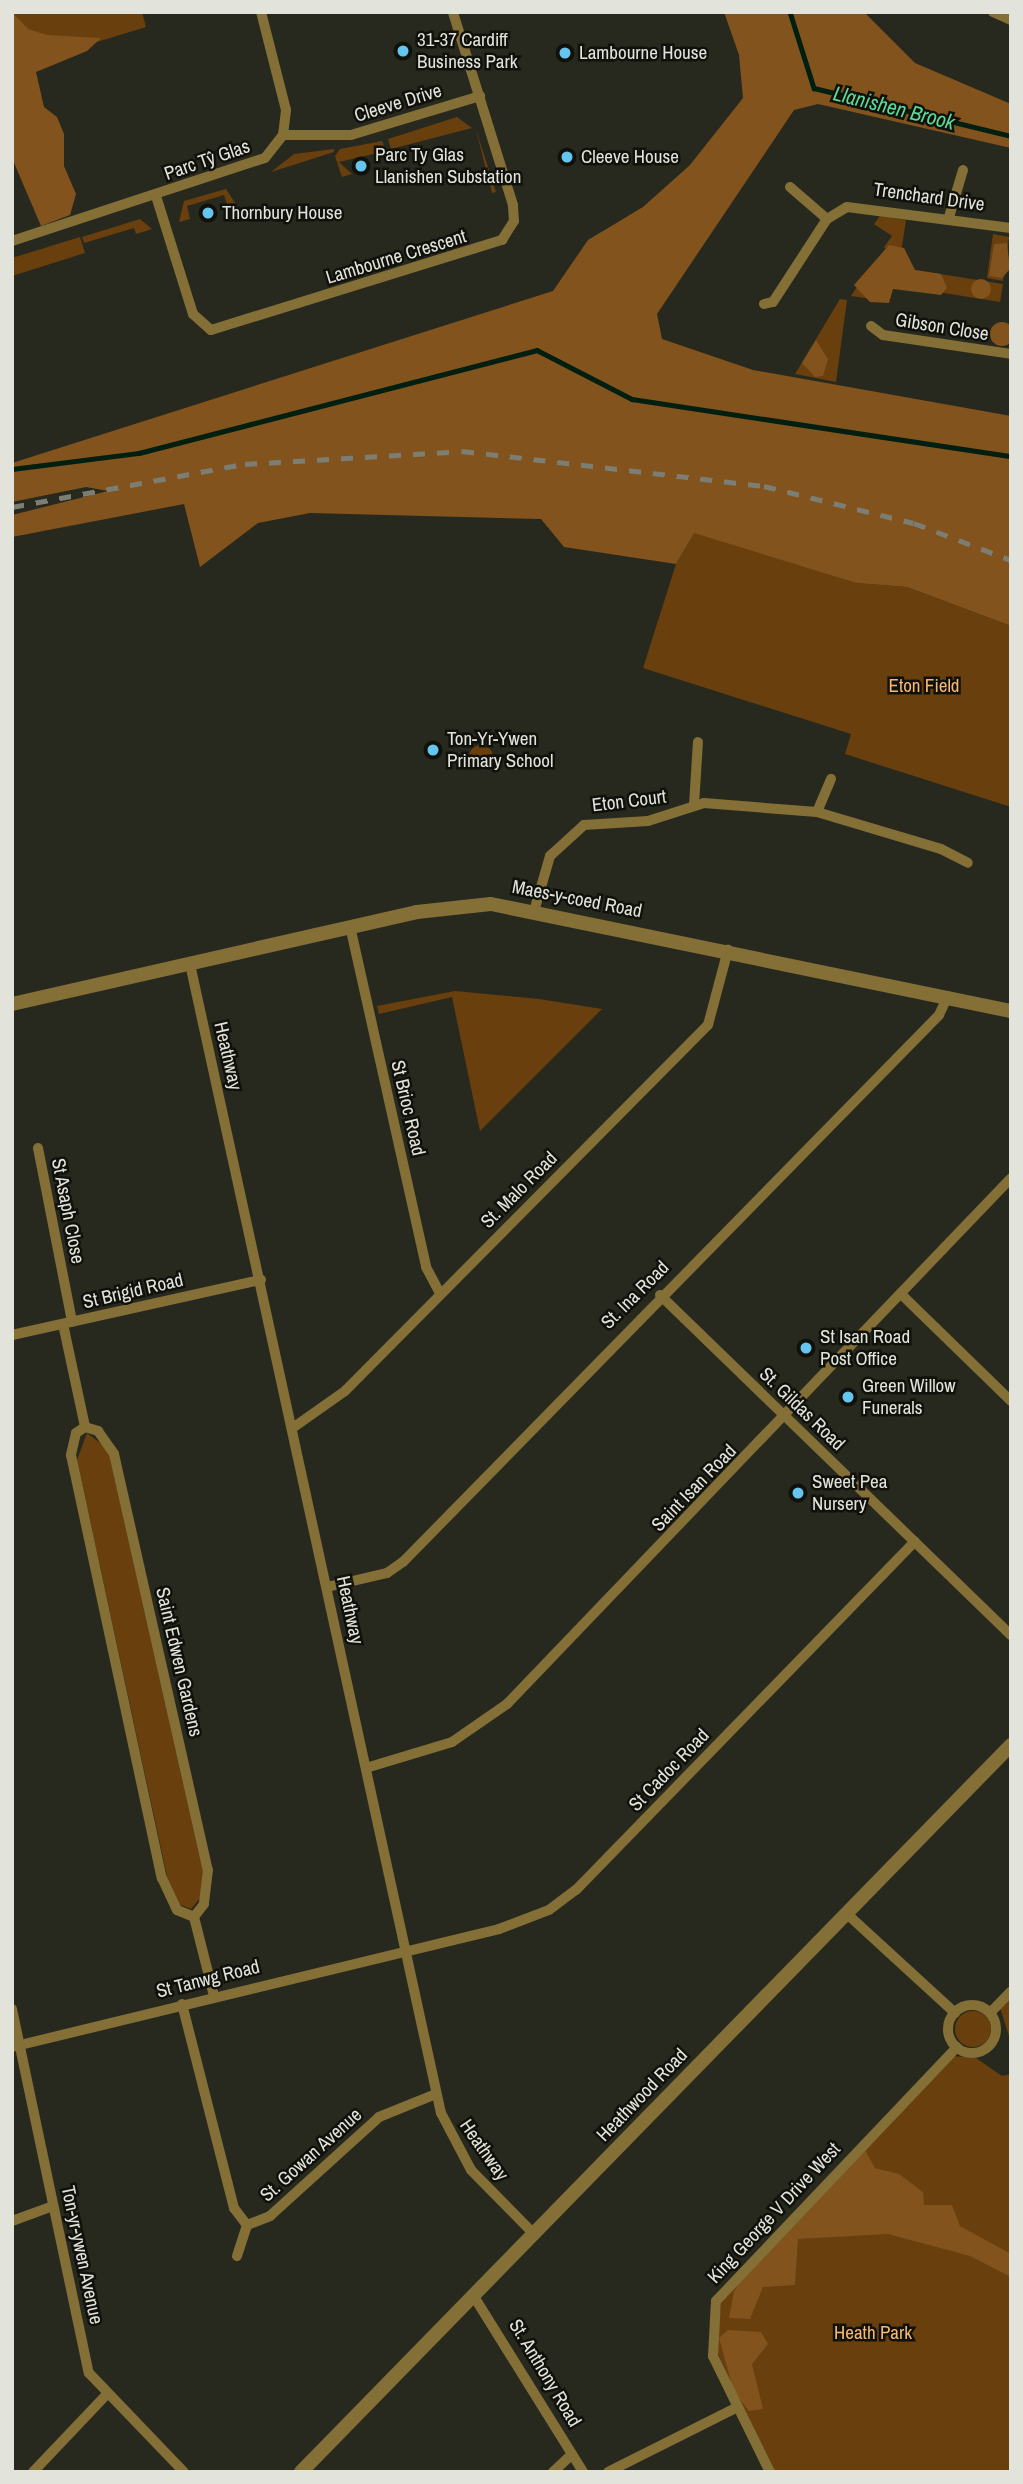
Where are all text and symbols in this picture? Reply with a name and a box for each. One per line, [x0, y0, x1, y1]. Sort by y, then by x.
place label: 31-37 Cardiff Business Park [417, 29, 517, 73]
place label: Lambourne House [579, 42, 707, 64]
marker: 31-37 Cardiff Business Park [395, 43, 411, 59]
marker: Lambourne House [557, 45, 573, 61]
street label: Cleeve Drive [352, 79, 444, 127]
water label: Llanishen Brook [831, 81, 957, 135]
street label: Parc Tŷ Glas [161, 135, 253, 185]
place label: Parc Ty Glas Llanishen Substation [375, 144, 521, 188]
place label: Cleeve House [581, 146, 679, 168]
marker: Cleeve House [559, 149, 575, 165]
marker: Parc Ty Glas Llanishen Substation [353, 158, 369, 174]
street label: Trenchard Drive [872, 178, 986, 216]
place label: Thornbury House [222, 202, 342, 224]
marker: Thornbury House [200, 205, 216, 221]
street label: Lambourne Crescent [323, 225, 469, 289]
street label: Gibson Close [894, 308, 990, 346]
park label: Eton Field [888, 675, 960, 697]
place label: Ton-Yr-Ywen Primary School [447, 728, 553, 772]
marker: Ton-Yr-Ywen Primary School [425, 742, 441, 758]
street label: Eton Court [591, 785, 667, 817]
street label: Maes-y-coed Road [510, 875, 644, 923]
street label: Heathway [209, 1020, 247, 1092]
street label: St Brioc Road [386, 1058, 430, 1158]
street label: St. Malo Road [476, 1147, 562, 1233]
street label: St Asaph Close [47, 1156, 89, 1266]
street label: St. Ina Road [596, 1256, 674, 1334]
street label: St Brigid Road [81, 1268, 185, 1314]
place label: St Isan Road Post Office [820, 1326, 910, 1370]
marker: St Isan Road Post Office [798, 1340, 814, 1356]
street label: St. Gildas Road [755, 1363, 849, 1455]
place label: Green Willow Funerals [862, 1375, 955, 1419]
marker: Green Willow Funerals [840, 1389, 856, 1405]
street label: Saint Isan Road [647, 1440, 741, 1536]
place label: Sweet Pea Nursery [812, 1471, 887, 1515]
marker: Sweet Pea Nursery [790, 1485, 806, 1501]
street label: Heathway [332, 1574, 368, 1646]
street label: Saint Edwen Gardens [151, 1585, 207, 1739]
street label: St Cadoc Road [624, 1724, 714, 1816]
street label: St Tanwg Road [154, 1955, 262, 2003]
street label: Heathwood Road [592, 2044, 692, 2146]
street label: St. Gowan Avenue [255, 2103, 367, 2207]
street label: Heathway [455, 2115, 513, 2185]
street label: King George V Drive West [703, 2138, 845, 2288]
street label: Ton-yr-ywen Avenue [56, 2183, 108, 2327]
street label: St. Anthony Road [504, 2315, 586, 2431]
park label: Heath Park [834, 2322, 912, 2344]

